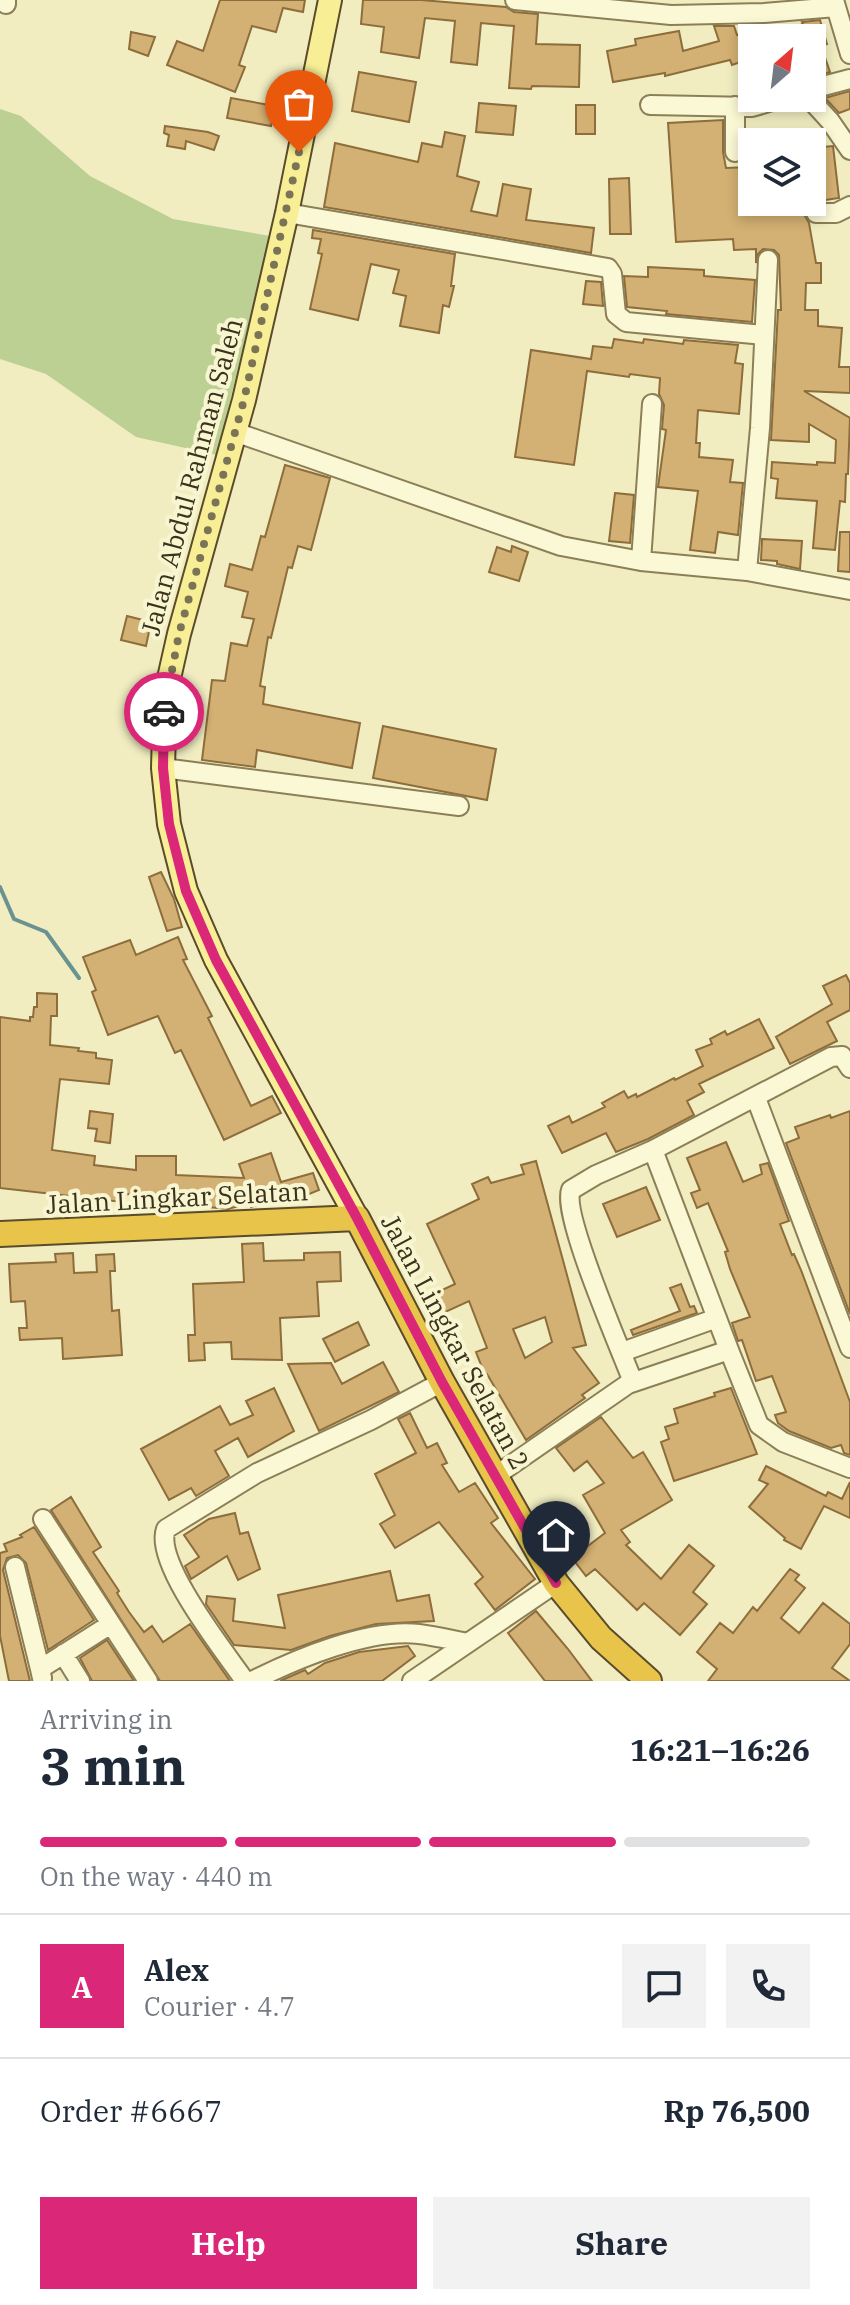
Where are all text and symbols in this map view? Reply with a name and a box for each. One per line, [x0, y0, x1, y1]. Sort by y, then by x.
north arrow [738, 24, 826, 112]
map controls [738, 24, 826, 216]
pin [265, 70, 333, 152]
icon: bag [277, 82, 321, 126]
button: layers [738, 128, 826, 216]
street label: Jalan Abdul Rahman Saleh [132, 314, 250, 639]
courier [124, 672, 204, 752]
icon: car [142, 690, 186, 734]
street label: Jalan Lingkar Selatan [45, 1173, 309, 1221]
street label: Jalan Lingkar Selatan 2 [374, 1208, 538, 1475]
pin [522, 1501, 590, 1583]
icon: home [534, 1513, 578, 1557]
text: Arriving in [40, 1702, 173, 1736]
text: 16:21–16:26 [630, 1730, 810, 1769]
text: 3 min [40, 1732, 186, 1799]
text: On the way · 440 m [40, 1859, 273, 1893]
button: chat [622, 1944, 706, 2028]
button: phone [726, 1944, 810, 2028]
text: Alex [144, 1950, 209, 1989]
text: A [72, 1967, 92, 2006]
text: Courier · 4.7 [144, 1989, 295, 2023]
text: Order #6667 [40, 2091, 222, 2130]
text: Rp 76,500 [664, 2091, 810, 2130]
button: Help [40, 2197, 417, 2289]
button: Share [433, 2197, 810, 2289]

